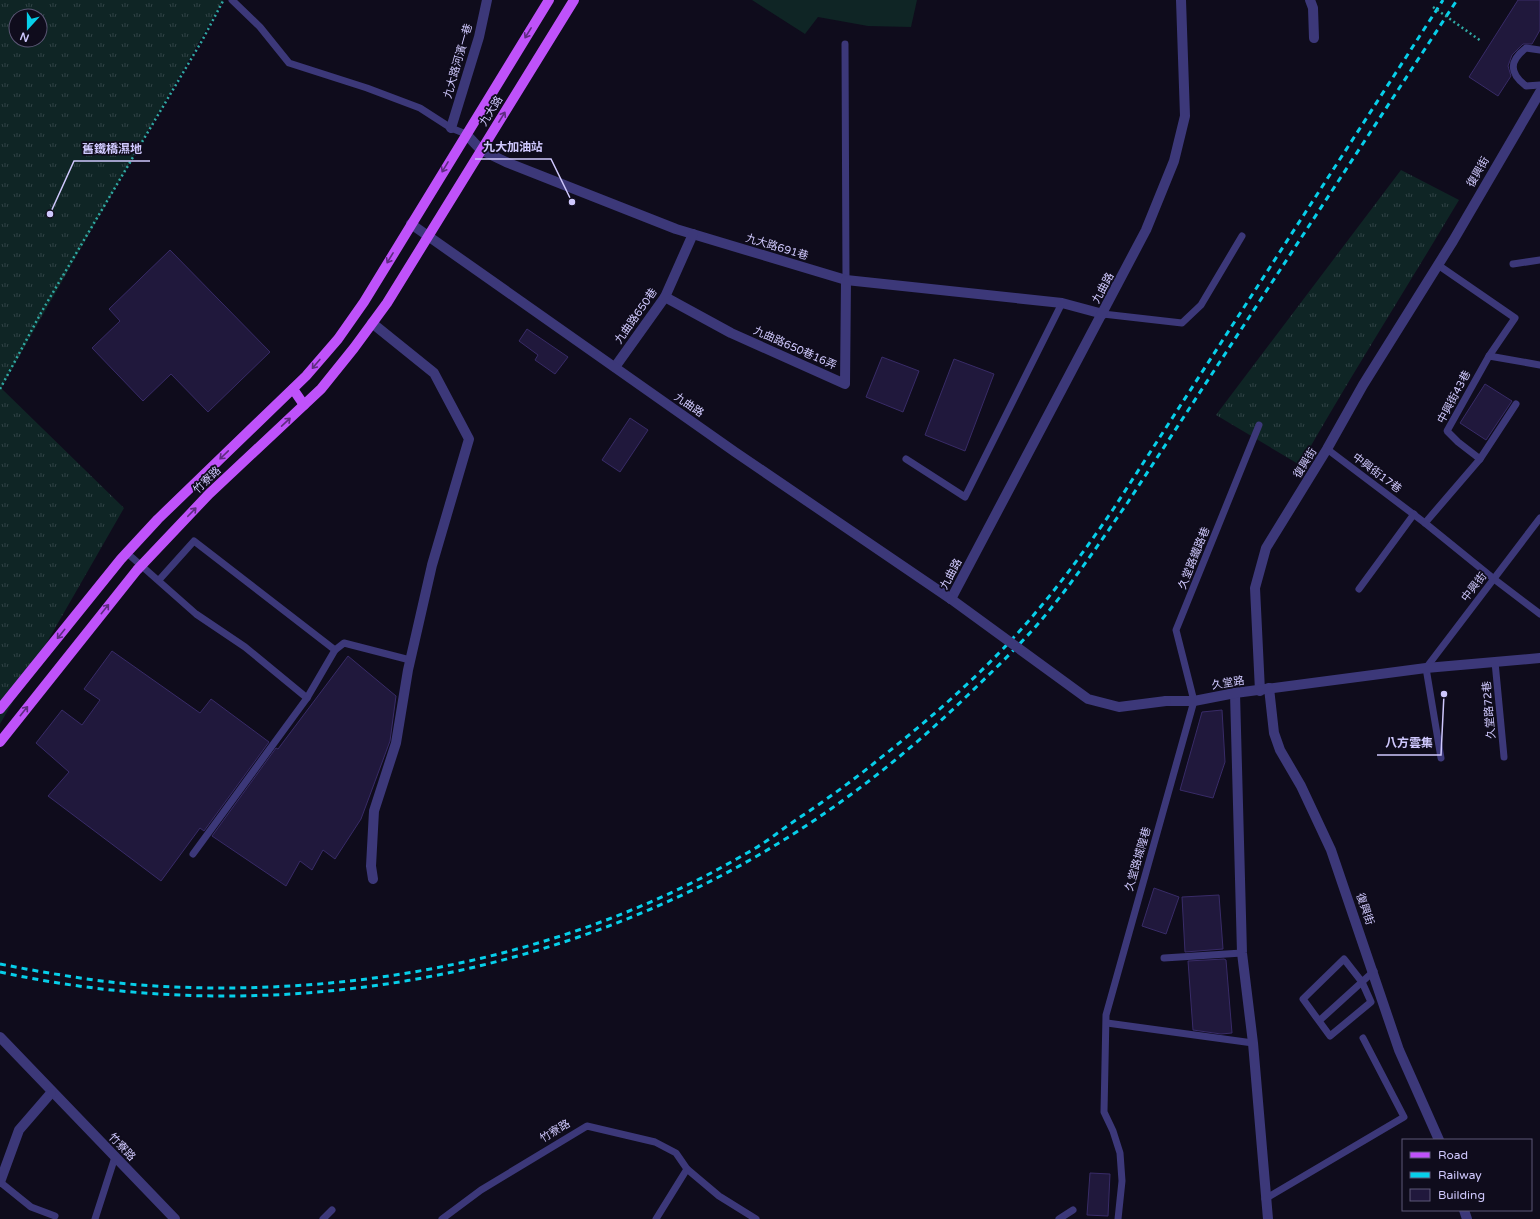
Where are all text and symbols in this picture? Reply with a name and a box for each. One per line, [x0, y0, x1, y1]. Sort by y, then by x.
north arrow [8, 8, 48, 48]
street label: 九大路河濱一巷 [441, 22, 475, 100]
one-way arrow [524, 27, 532, 39]
text: N [18, 29, 31, 45]
street label: 九大路 [477, 94, 505, 128]
one-way arrow [498, 111, 506, 123]
callout: 九大加油站 [475, 135, 551, 159]
callout: 舊鐵橋濕地 [74, 137, 150, 161]
text: 九大加油站 [483, 140, 543, 154]
text: 舊鐵橋濕地 [82, 142, 142, 156]
street label: 復興街 [1464, 154, 1492, 190]
one-way arrow [441, 161, 449, 173]
street label: 九大路691巷 [744, 231, 810, 263]
one-way arrow [386, 252, 394, 264]
street label: 九曲路 [1090, 270, 1116, 306]
street label: 九曲路650巷 [612, 286, 660, 346]
street label: 九曲路650巷16弄 [751, 324, 839, 372]
one-way arrow [312, 359, 321, 370]
street label: 中興街43巷 [1435, 368, 1473, 426]
street label: 九曲路 [672, 390, 706, 420]
one-way arrow [280, 418, 291, 427]
street label: 復興街 [1291, 446, 1319, 480]
one-way arrow [219, 450, 229, 459]
street label: 中興街17巷 [1350, 450, 1404, 496]
street label: 竹寮路 [191, 464, 223, 496]
one-way arrow [187, 507, 197, 517]
street label: 久堂路鐵路巷 [1176, 525, 1212, 591]
street label: 九曲路 [938, 556, 964, 592]
street label: 中興街 [1459, 570, 1489, 604]
one-way arrow [101, 604, 110, 615]
one-way arrow [56, 628, 65, 639]
street label: 久堂路 [1211, 674, 1245, 692]
street label: 久堂路72巷 [1480, 681, 1498, 739]
one-way arrow [20, 705, 28, 716]
callout: 八方雲集 [1377, 731, 1441, 755]
text: 八方雲集 [1385, 736, 1433, 750]
street label: 久堂路城隍巷 [1123, 825, 1153, 893]
street label: 復興街 [1353, 891, 1377, 927]
street label: 竹寮路 [538, 1117, 572, 1145]
street label: 竹寮路 [106, 1131, 138, 1163]
legend [1402, 1139, 1532, 1211]
text: Road [1438, 1148, 1468, 1162]
text: Railway [1438, 1168, 1482, 1182]
text: Building [1438, 1188, 1485, 1202]

